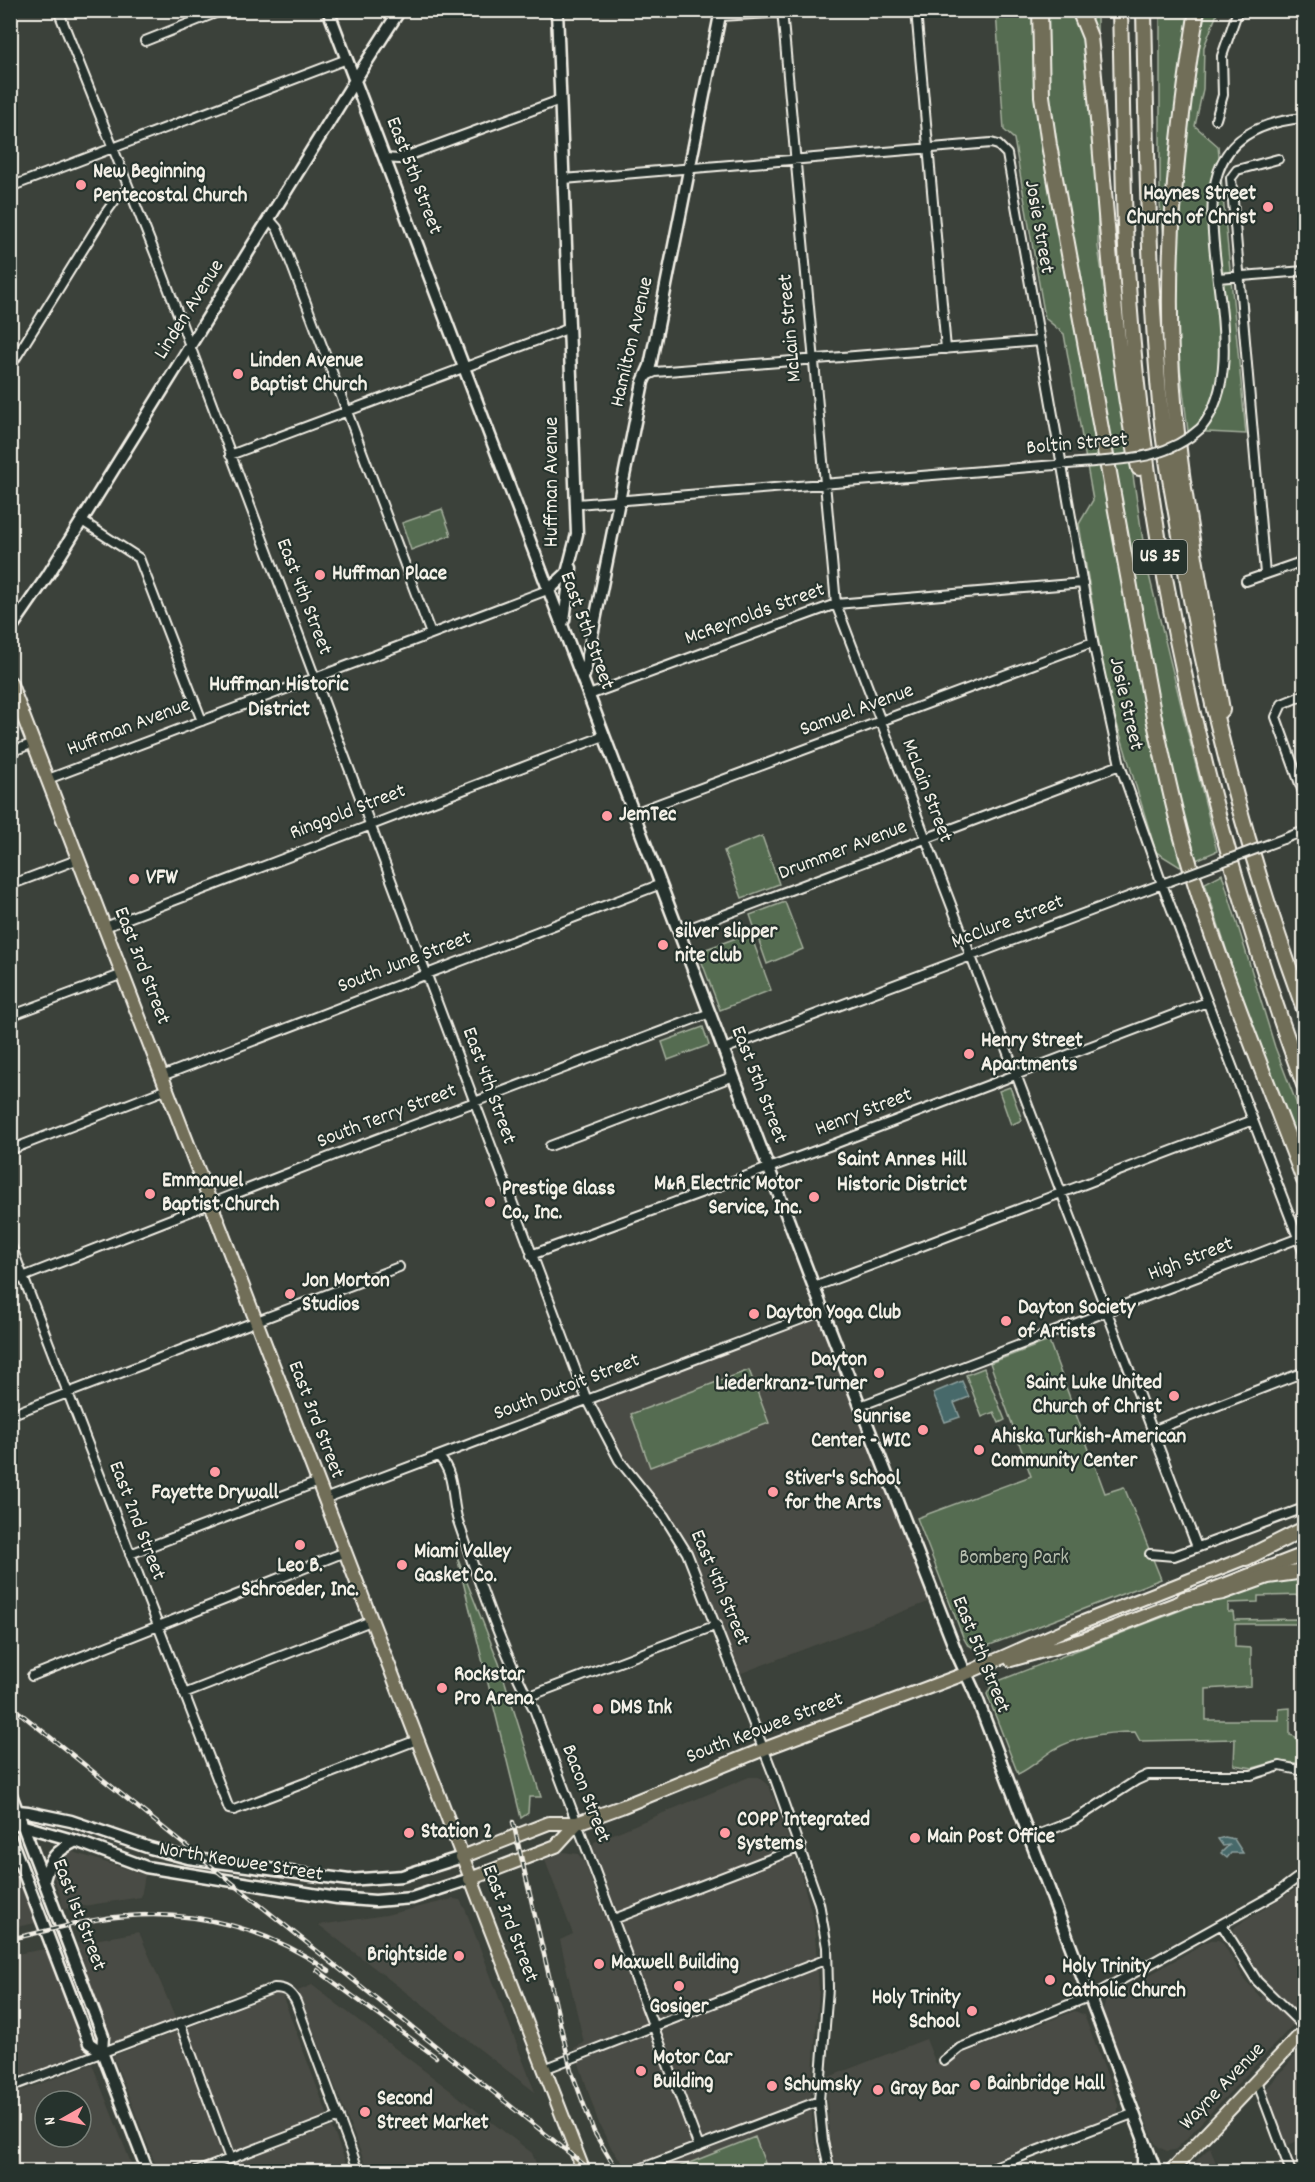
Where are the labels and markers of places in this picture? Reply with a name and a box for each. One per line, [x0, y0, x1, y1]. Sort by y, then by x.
place label: New Beginning Pentecostal Church [93, 158, 248, 212]
marker: New Beginning Pentecostal Church [74, 178, 88, 192]
place label: Haynes Street Church of Christ [1127, 180, 1256, 234]
marker: Haynes Street Church of Christ [1261, 200, 1275, 214]
place label: Linden Avenue Baptist Church [250, 347, 368, 401]
marker: Linden Avenue Baptist Church [231, 367, 245, 381]
place label: Huffman Place [332, 560, 447, 590]
marker: Huffman Place [313, 568, 327, 582]
place label: JemTec [619, 801, 677, 831]
marker: JemTec [600, 809, 614, 823]
place label: VFW [146, 864, 178, 894]
marker: VFW [127, 872, 141, 886]
place label: silver slipper nite club [675, 918, 779, 972]
marker: silver slipper nite club [656, 938, 670, 952]
place label: Henry Street Apartments [981, 1027, 1083, 1081]
marker: Henry Street Apartments [962, 1047, 976, 1061]
place label: Emmanuel Baptist Church [162, 1167, 280, 1221]
place label: M&R Electric Motor Service, Inc. [654, 1170, 803, 1224]
place label: Prestige Glass Co., Inc. [502, 1175, 616, 1229]
marker: Emmanuel Baptist Church [143, 1187, 157, 1201]
marker: M&R Electric Motor Service, Inc. [807, 1190, 821, 1204]
marker: Prestige Glass Co., Inc. [483, 1195, 497, 1209]
place label: Jon Morton Studios [302, 1267, 390, 1321]
marker: Jon Morton Studios [283, 1287, 297, 1301]
place label: Dayton Society of Artists [1018, 1294, 1137, 1348]
place label: Dayton Yoga Club [766, 1299, 901, 1329]
marker: Dayton Yoga Club [747, 1307, 761, 1321]
marker: Dayton Society of Artists [999, 1314, 1013, 1328]
place label: Dayton Liederkranz-Turner [715, 1346, 868, 1400]
marker: Dayton Liederkranz-Turner [872, 1366, 886, 1380]
place label: Saint Luke United Church of Christ [1026, 1369, 1162, 1423]
marker: Saint Luke United Church of Christ [1167, 1389, 1181, 1403]
place label: Sunrise Center - WIC [811, 1403, 912, 1457]
marker: Sunrise Center - WIC [916, 1423, 930, 1437]
place label: Ahiska Turkish-American Community Center [991, 1423, 1186, 1477]
marker: Ahiska Turkish-American Community Center [972, 1443, 986, 1457]
marker: Fayette Drywall [208, 1465, 222, 1479]
place label: Stiver's School for the Arts [784, 1465, 901, 1519]
place label: Fayette Drywall [151, 1479, 280, 1509]
marker: Stiver's School for the Arts [766, 1485, 780, 1499]
marker: Leo B. Schroeder, Inc. [293, 1538, 307, 1552]
place label: Miami Valley Gasket Co. [414, 1538, 512, 1592]
place label: Leo B. Schroeder, Inc. [241, 1552, 359, 1606]
marker: Miami Valley Gasket Co. [395, 1558, 409, 1572]
place label: Rockstar Pro Arena [454, 1661, 535, 1715]
marker: Rockstar Pro Arena [435, 1681, 449, 1695]
place label: DMS Ink [610, 1694, 672, 1724]
marker: DMS Ink [591, 1702, 605, 1716]
place label: COPP Integrated Systems [737, 1806, 870, 1860]
place label: Station 2 [421, 1818, 492, 1848]
place label: Main Post Office [927, 1823, 1055, 1853]
marker: Station 2 [402, 1826, 416, 1840]
marker: COPP Integrated Systems [718, 1826, 732, 1840]
marker: Main Post Office [908, 1831, 922, 1845]
place label: Brightside [367, 1941, 447, 1971]
marker: Brightside [452, 1949, 466, 1963]
place label: Maxwell Building [611, 1949, 739, 1979]
place label: Holy Trinity Catholic Church [1062, 1953, 1186, 2007]
marker: Maxwell Building [592, 1957, 606, 1971]
marker: Holy Trinity Catholic Church [1043, 1973, 1057, 1987]
marker: Gosiger [672, 1979, 686, 1993]
place label: Holy Trinity School [872, 1984, 961, 2038]
place label: Gosiger [650, 1993, 710, 2023]
marker: Holy Trinity School [965, 2004, 979, 2018]
place label: Motor Car Building [653, 2044, 734, 2098]
marker: Motor Car Building [634, 2064, 648, 2078]
place label: Bainbridge Hall [987, 2070, 1106, 2100]
place label: Schumsky [784, 2071, 862, 2101]
place label: Gray Bar [890, 2075, 960, 2105]
marker: Bainbridge Hall [968, 2078, 982, 2092]
marker: Schumsky [765, 2079, 779, 2093]
marker: Gray Bar [871, 2083, 885, 2097]
place label: Second Street Market [377, 2085, 489, 2139]
marker: Second Street Market [358, 2105, 372, 2119]

